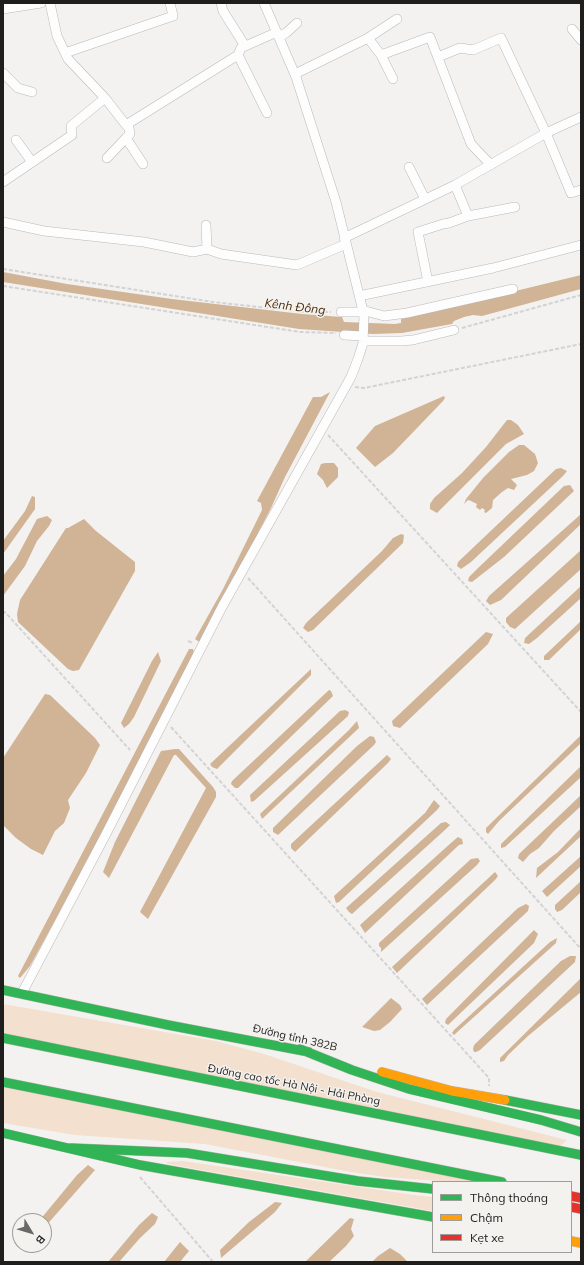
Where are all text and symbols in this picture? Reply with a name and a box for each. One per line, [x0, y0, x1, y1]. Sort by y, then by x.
water label: Kênh Đông [264, 296, 326, 318]
street label: Đường tỉnh 382B [251, 1022, 339, 1054]
street label: Đường cao tốc Hà Nội - Hải Phòng [207, 1062, 381, 1108]
legend [432, 1181, 572, 1253]
text: Thông thoáng [470, 1190, 548, 1205]
text: Chậm [470, 1210, 503, 1225]
north arrow [12, 1213, 52, 1253]
text: Kẹt xe [470, 1230, 504, 1245]
text: B [33, 1232, 49, 1247]

